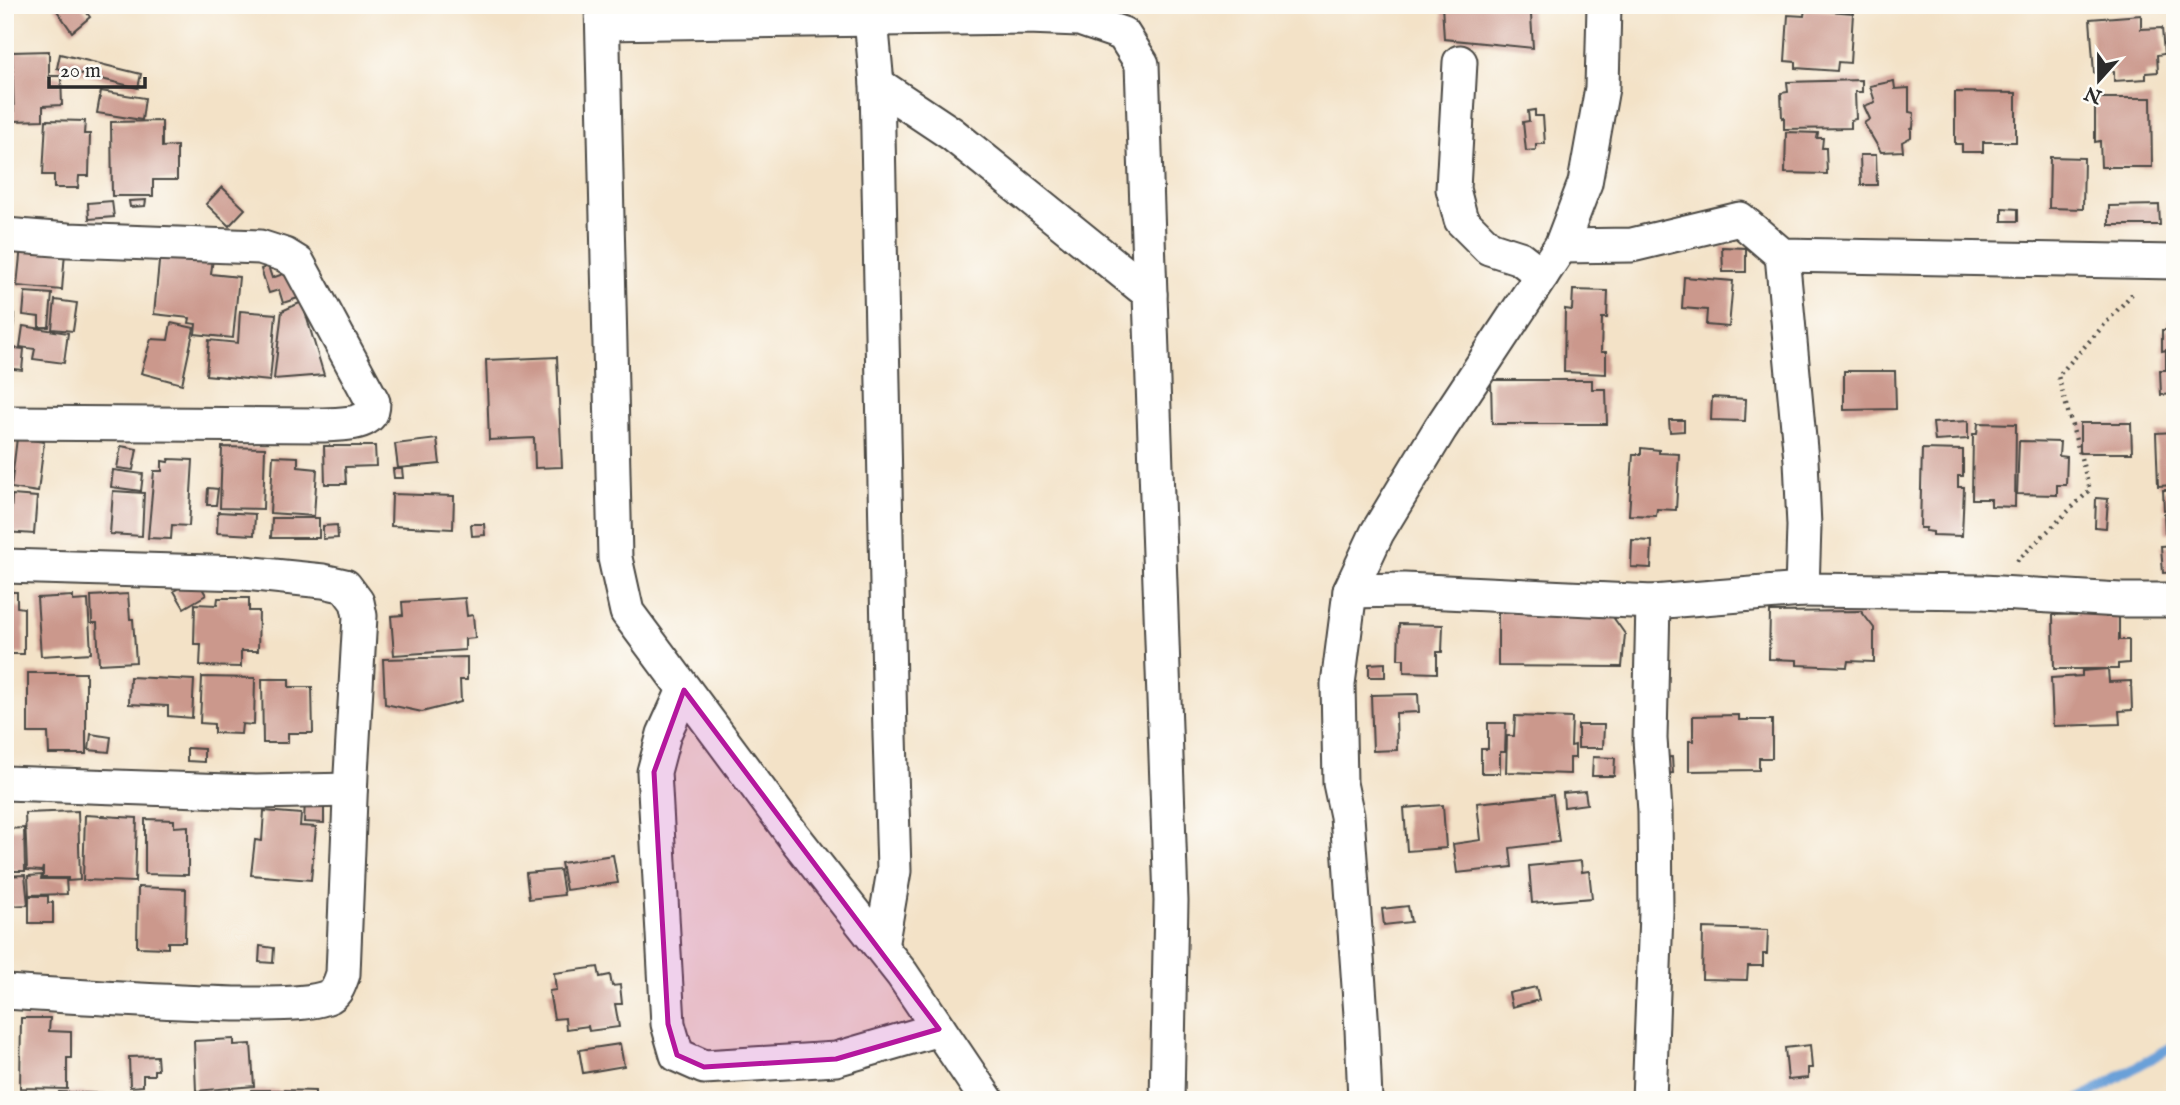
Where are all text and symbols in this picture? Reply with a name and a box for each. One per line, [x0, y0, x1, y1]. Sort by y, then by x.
scale bar [49, 46, 145, 90]
north arrow [2064, 46, 2134, 116]
text: 20 m [60, 58, 101, 85]
text: N [2081, 80, 2107, 109]

